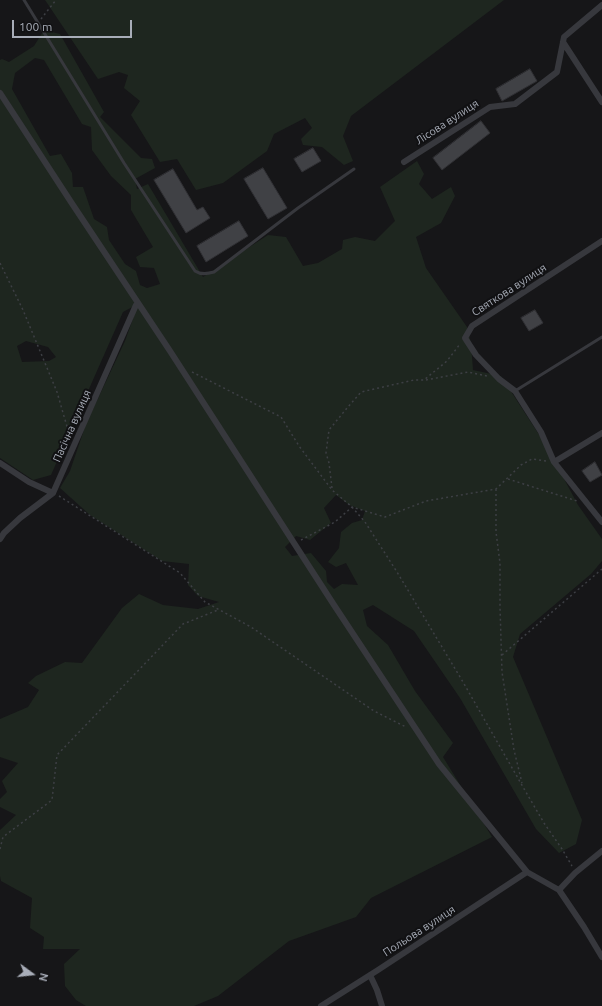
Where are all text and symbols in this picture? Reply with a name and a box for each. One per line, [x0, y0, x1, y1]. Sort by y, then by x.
scale bar [14, 12, 134, 38]
text: 100 m [19, 20, 52, 33]
street label: Лісова вулиця [413, 97, 481, 147]
street label: Святкова вулиця [469, 261, 549, 319]
street label: Пасічна вулиця [50, 388, 94, 464]
street label: Польова вулиця [380, 903, 458, 959]
north arrow [12, 954, 52, 994]
text: N [37, 972, 50, 983]

